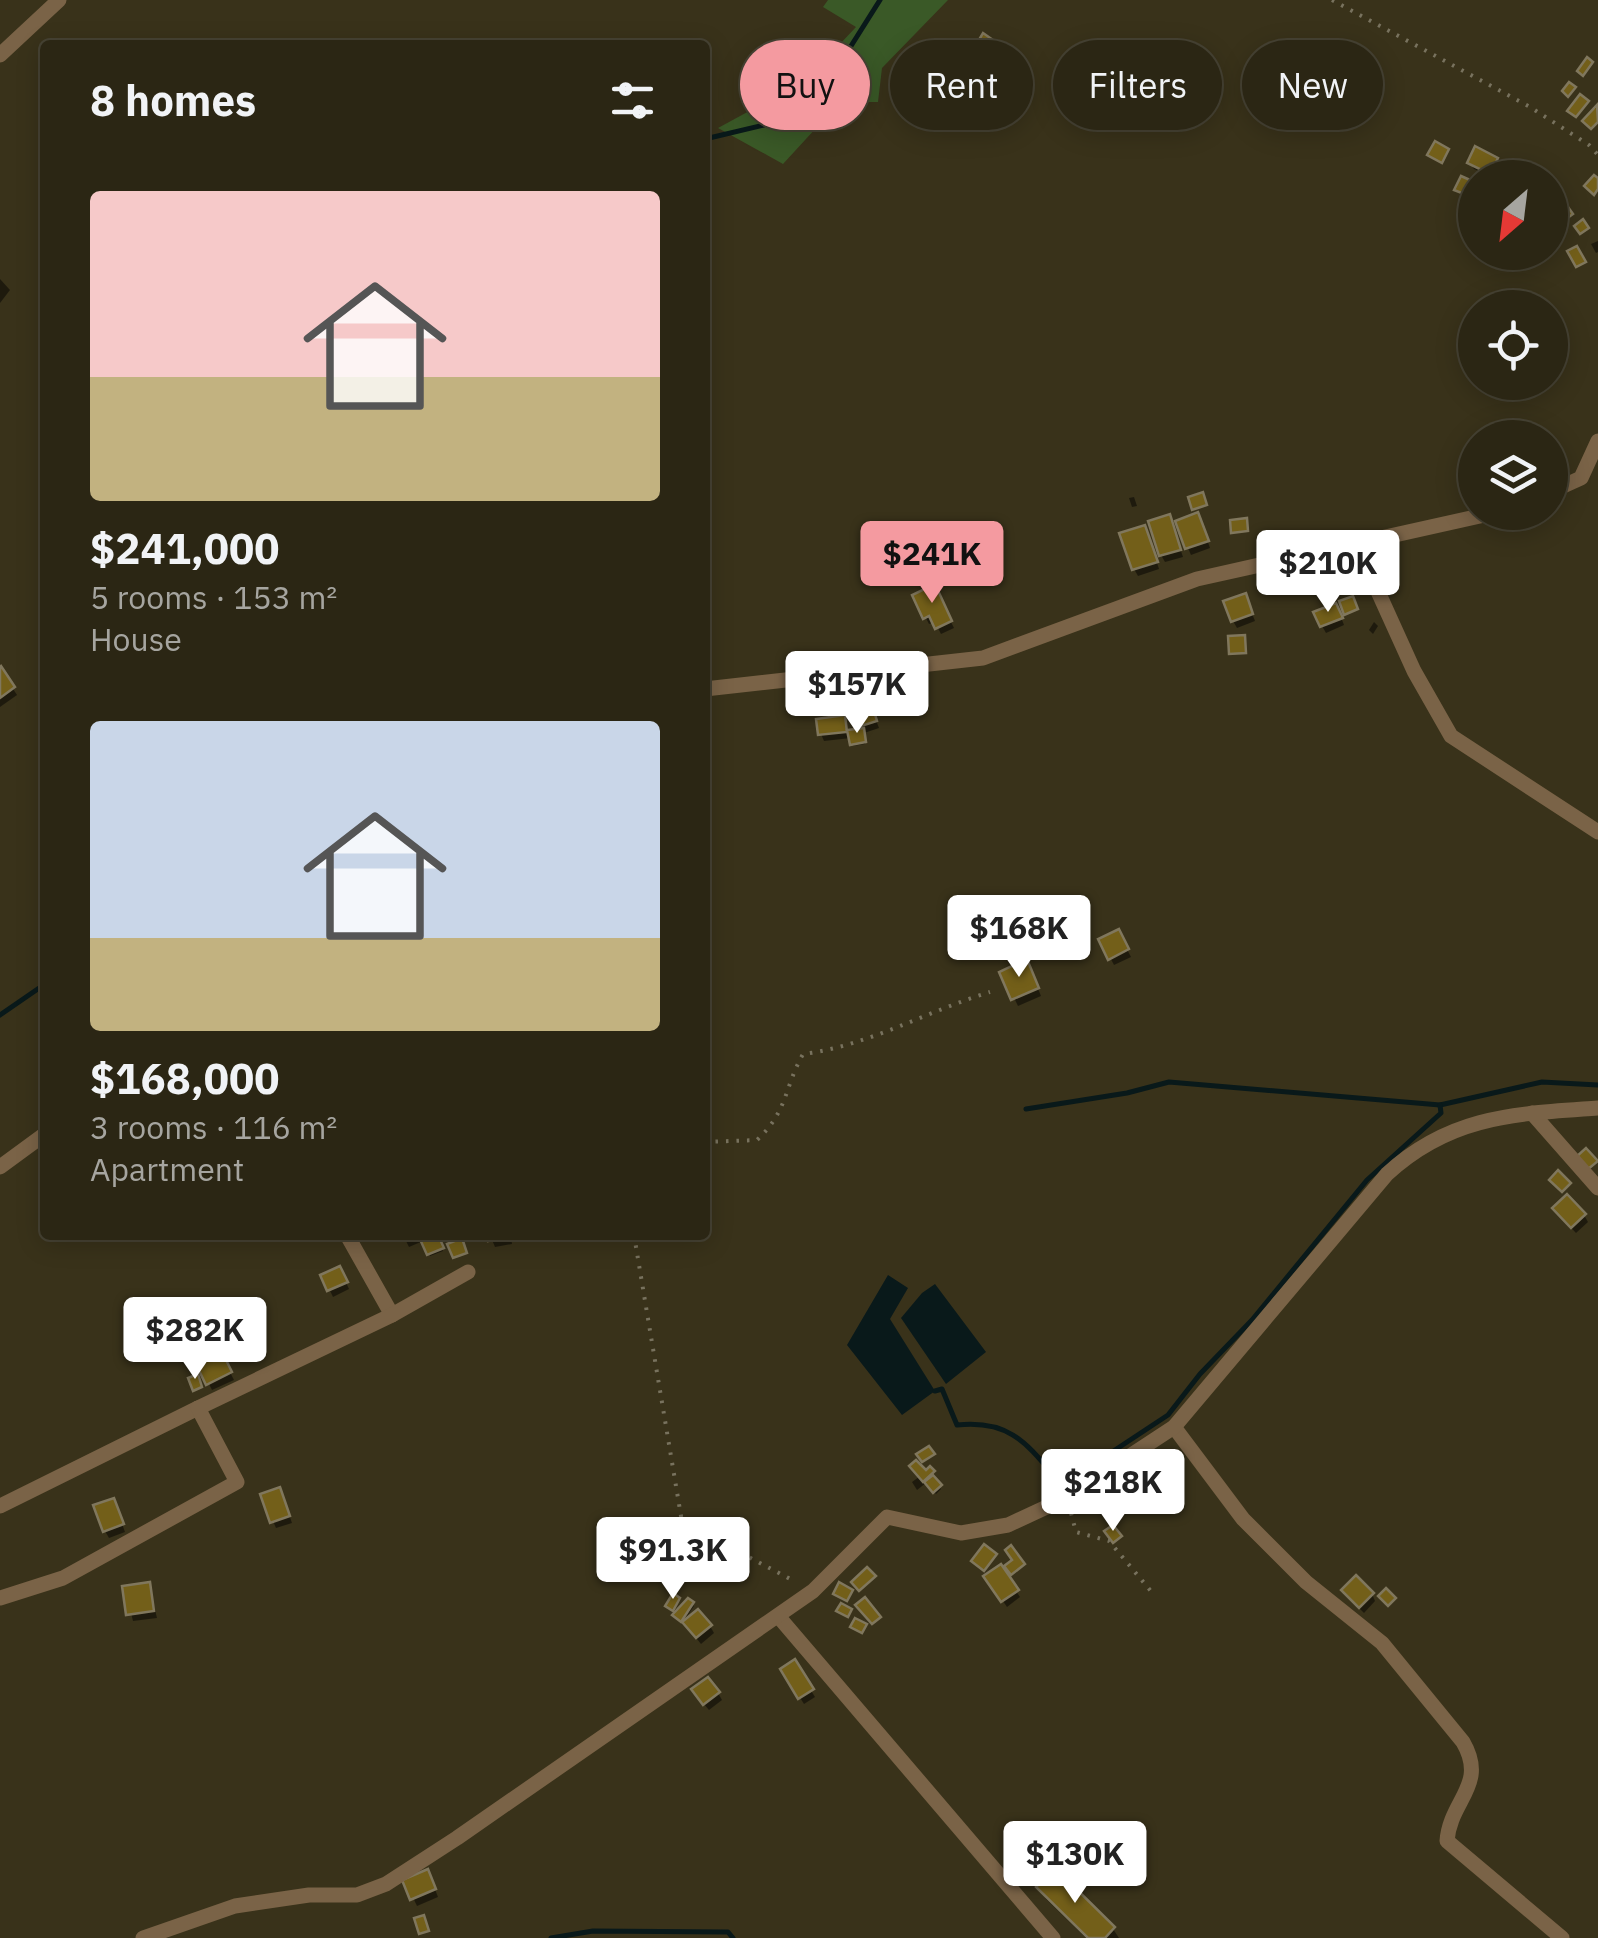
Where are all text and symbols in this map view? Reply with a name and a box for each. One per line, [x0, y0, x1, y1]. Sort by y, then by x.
chip: Buy [740, 40, 870, 130]
chip: Rent [890, 40, 1033, 130]
chip: Filters [1053, 40, 1222, 130]
chip: New [1242, 40, 1383, 130]
text: 8 homes [90, 73, 256, 128]
icon: filters [605, 73, 660, 128]
north arrow [1458, 160, 1568, 270]
map controls [1458, 160, 1568, 530]
icon: home [285, 256, 465, 436]
button: locate [1458, 290, 1568, 400]
button: layers [1458, 420, 1568, 530]
text: $241,000 [90, 521, 279, 576]
pin: $241K [862, 521, 1002, 606]
pin: $210K [1258, 530, 1398, 615]
text: $241K [882, 532, 982, 574]
text: $210K [1278, 541, 1378, 583]
text: 5 rooms · 153 m² [90, 576, 337, 618]
text: House [90, 618, 182, 660]
pin: $157K [787, 651, 927, 736]
text: $157K [807, 662, 907, 704]
icon: home [285, 786, 465, 966]
pin: $168K [949, 895, 1089, 980]
text: $168K [969, 906, 1069, 948]
text: $168,000 [90, 1051, 279, 1106]
text: 3 rooms · 116 m² [90, 1106, 337, 1148]
text: Apartment [90, 1148, 244, 1190]
pin: $282K [125, 1297, 265, 1382]
text: $282K [145, 1308, 245, 1350]
pin: $218K [1043, 1449, 1183, 1534]
text: $218K [1063, 1460, 1163, 1502]
pin: $91.3K [592, 1517, 754, 1602]
text: $91.3K [618, 1528, 728, 1570]
pin: $130K [1005, 1821, 1145, 1906]
text: $130K [1025, 1832, 1125, 1874]

